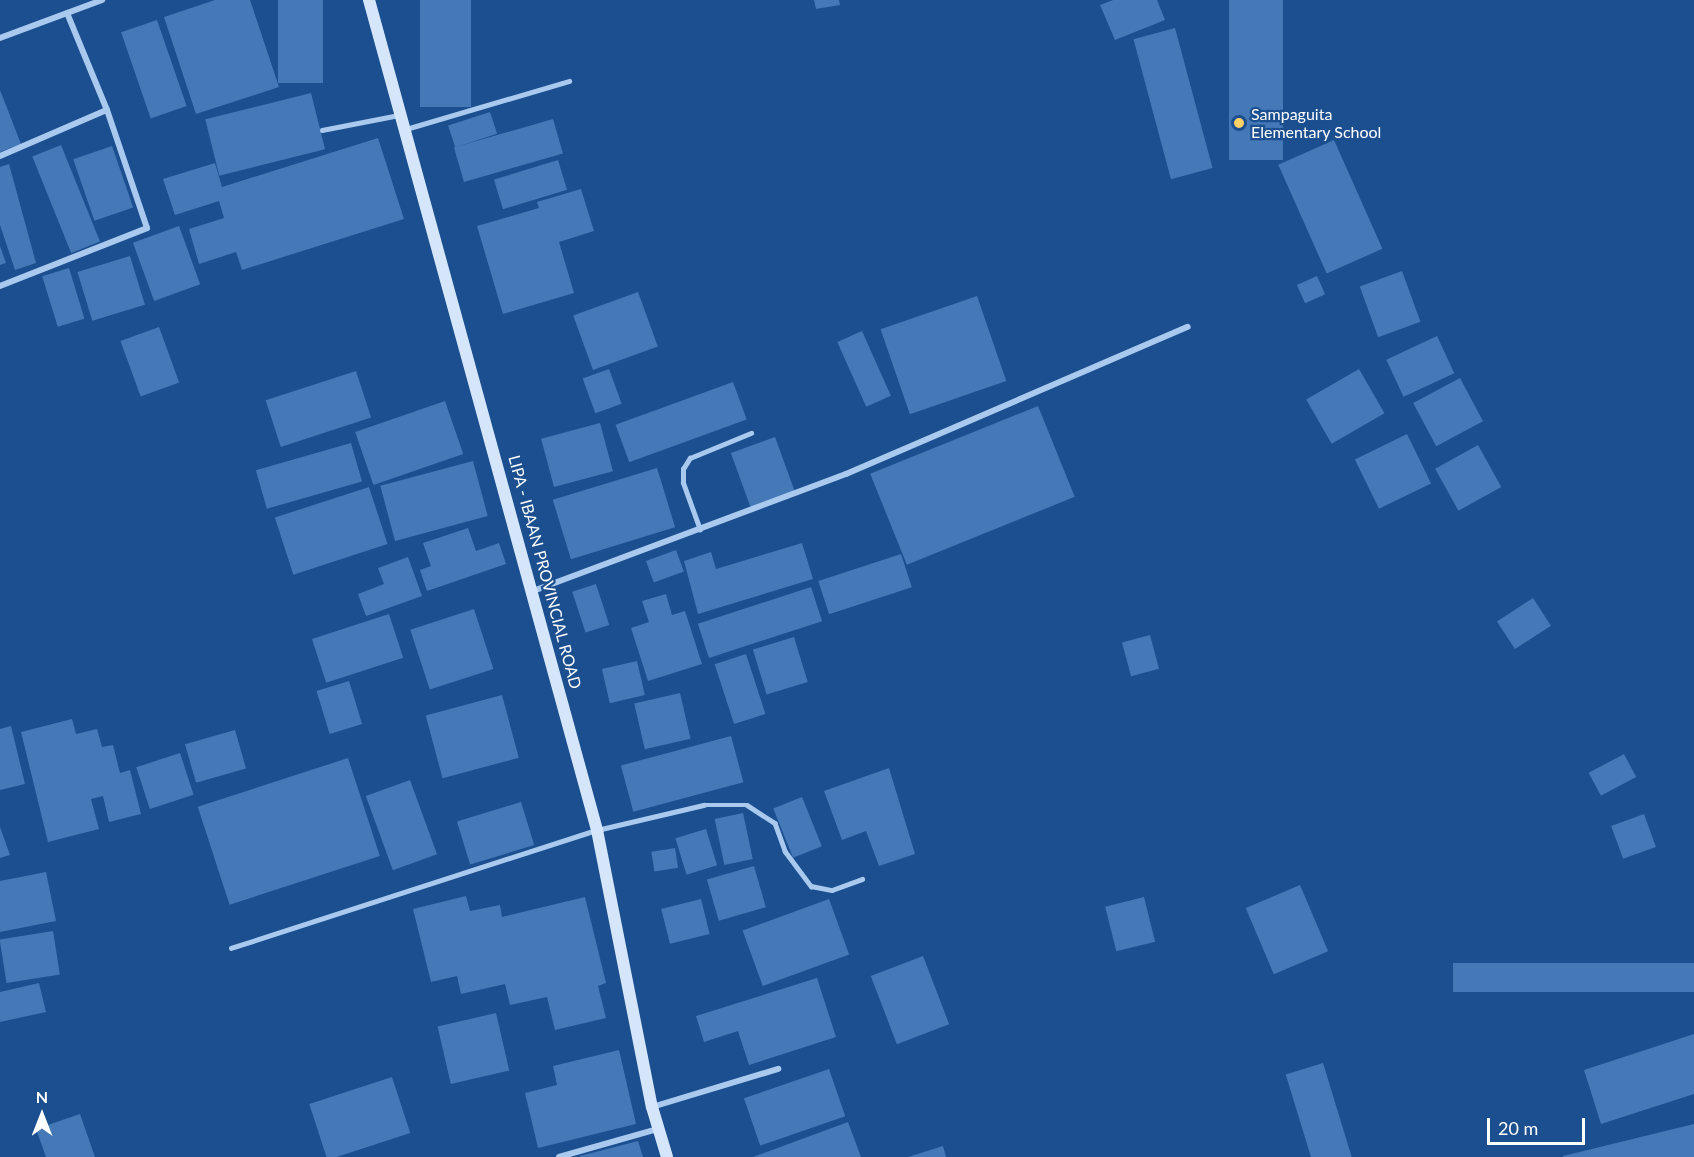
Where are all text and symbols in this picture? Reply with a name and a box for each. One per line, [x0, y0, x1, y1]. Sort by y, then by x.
place label: Sampaguita Elementary School [1251, 104, 1382, 142]
marker: Sampaguita Elementary School [1232, 116, 1246, 130]
street label: LIPA - IBAAN PROVINCIAL ROAD [504, 452, 586, 692]
north arrow [12, 1085, 72, 1145]
text: N [36, 1087, 48, 1106]
scale bar [1490, 1106, 1588, 1144]
text: 20 m [1498, 1117, 1538, 1139]

